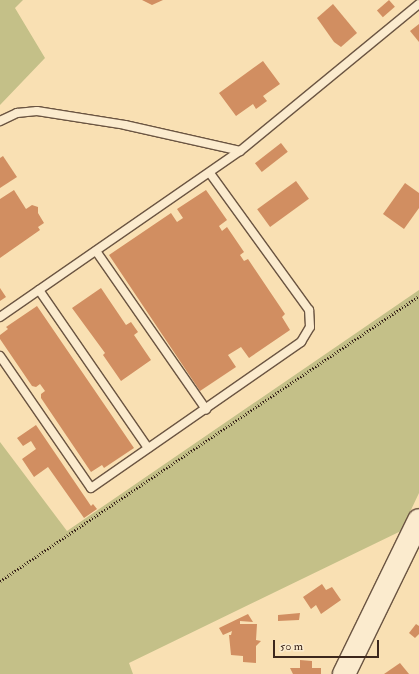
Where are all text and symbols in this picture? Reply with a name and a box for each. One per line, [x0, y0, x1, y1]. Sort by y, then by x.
scale bar [275, 632, 381, 658]
text: 50 m [280, 639, 303, 654]

